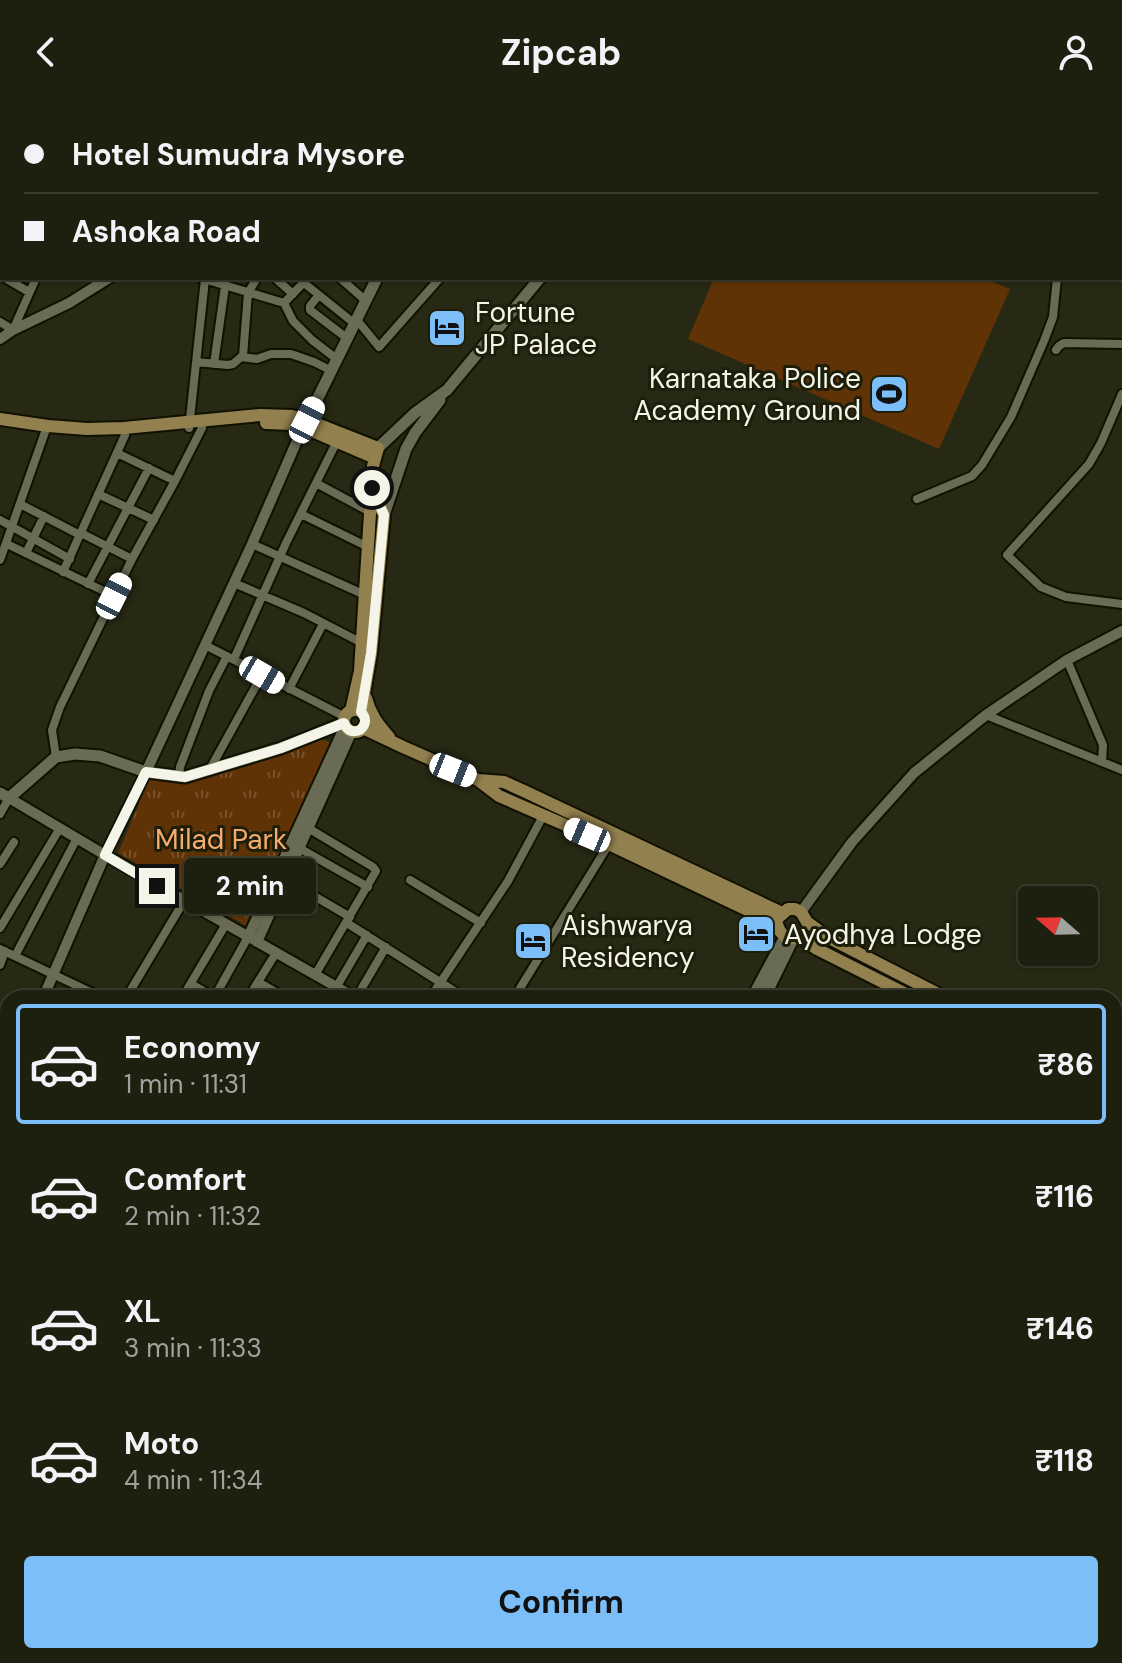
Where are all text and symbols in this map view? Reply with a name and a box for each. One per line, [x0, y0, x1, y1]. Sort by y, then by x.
text: Zipcab [501, 29, 621, 76]
icon: back [24, 30, 68, 74]
icon: person [1054, 30, 1098, 74]
text: Hotel Sumudra Mysore [72, 135, 405, 174]
text: Ashoka Road [72, 212, 261, 251]
place label: Fortune JP Palace [475, 294, 597, 363]
hotel icon: Fortune JP Palace [426, 307, 468, 349]
place label: Karnataka Police Academy Ground [634, 360, 861, 429]
sports icon: Karnataka Police Academy Ground [868, 373, 910, 415]
car [285, 393, 329, 447]
route start [354, 470, 390, 506]
car [92, 569, 136, 623]
car [235, 653, 289, 697]
car [426, 750, 480, 790]
car [560, 815, 614, 855]
park label: Milad Park [155, 821, 287, 858]
callout: 2 min [185, 858, 317, 914]
route end [139, 868, 175, 904]
text: 2 min [216, 869, 284, 903]
north arrow [1018, 886, 1098, 966]
map controls [1018, 886, 1098, 966]
place label: Aishwarya Residency [561, 907, 695, 976]
hotel icon: Ayodhya Lodge [735, 913, 777, 955]
place label: Ayodhya Lodge [784, 916, 982, 953]
hotel icon: Aishwarya Residency [512, 920, 554, 962]
icon: car [28, 1028, 100, 1100]
text: Economy [124, 1028, 261, 1067]
text: ₹86 [1038, 1045, 1094, 1084]
text: 1 min · 11:31 [124, 1067, 247, 1101]
icon: car [28, 1160, 100, 1232]
text: Comfort [124, 1160, 247, 1199]
text: ₹116 [1035, 1177, 1094, 1216]
text: 2 min · 11:32 [124, 1199, 261, 1233]
icon: car [28, 1292, 100, 1364]
text: XL [124, 1292, 161, 1331]
text: ₹146 [1026, 1309, 1094, 1348]
text: 3 min · 11:33 [124, 1331, 262, 1365]
icon: car [28, 1424, 100, 1496]
text: Moto [124, 1424, 199, 1463]
text: ₹118 [1035, 1441, 1094, 1480]
text: 4 min · 11:34 [124, 1463, 263, 1497]
button: Confirm [24, 1556, 1098, 1648]

